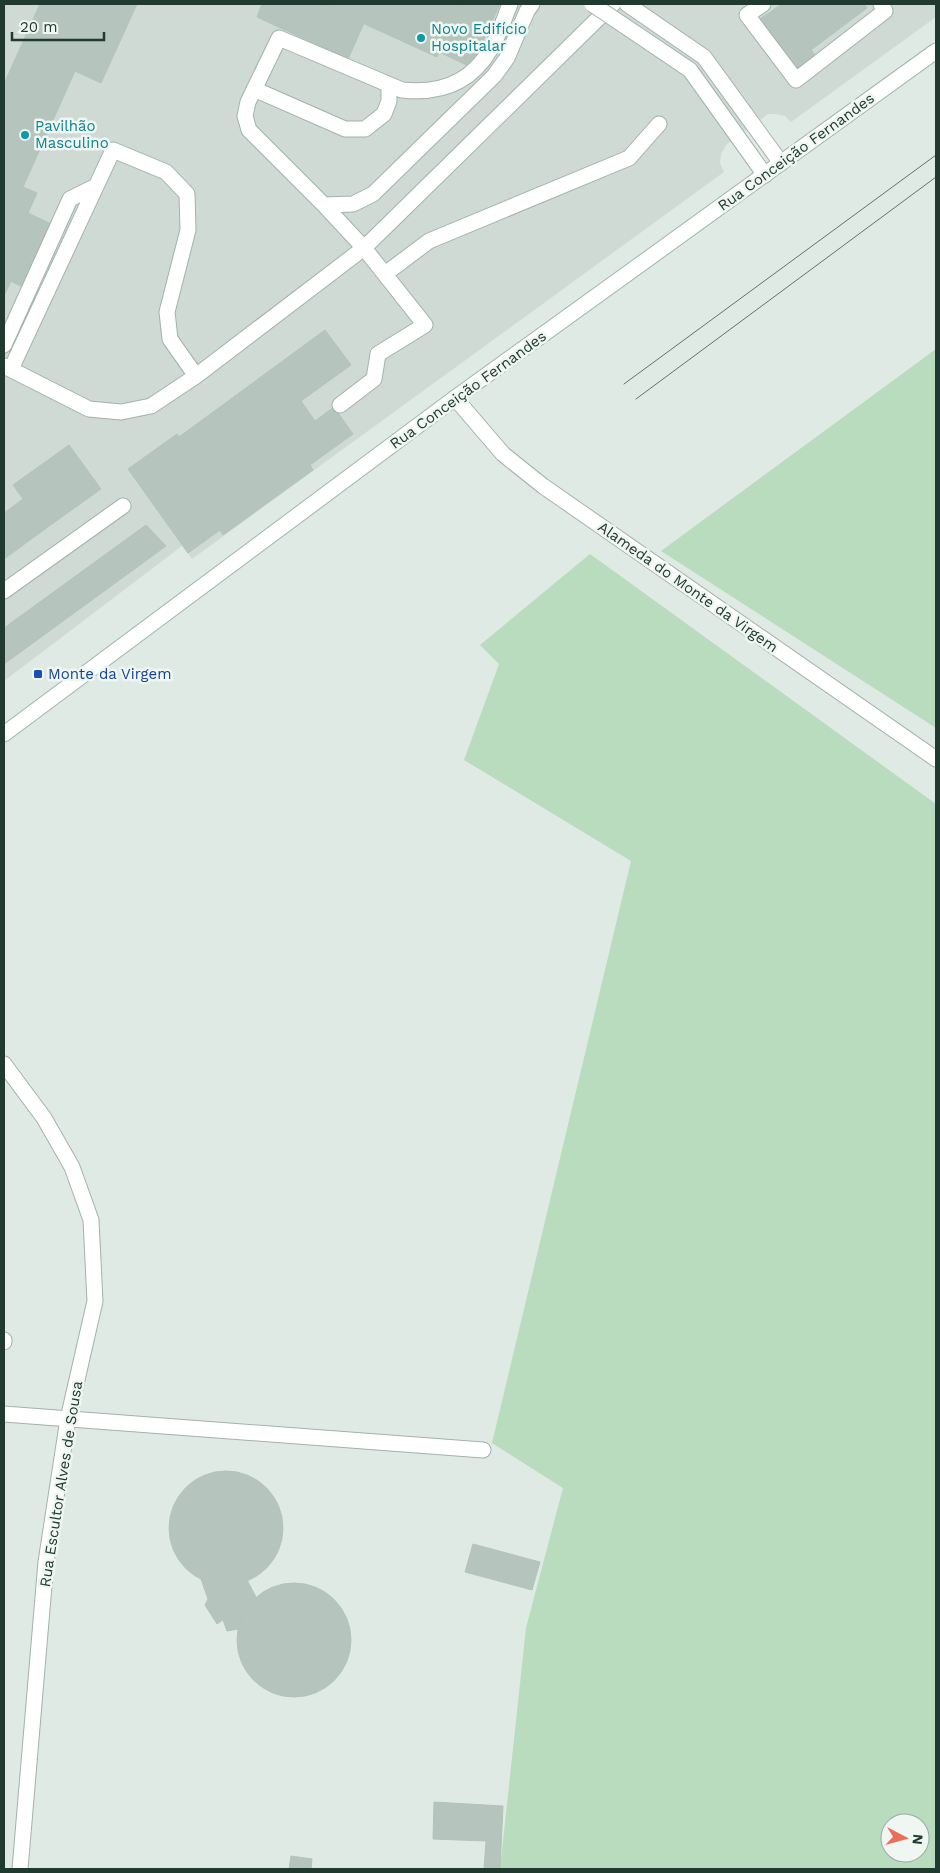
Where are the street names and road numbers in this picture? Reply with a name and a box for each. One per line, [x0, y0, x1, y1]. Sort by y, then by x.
street label: Rua Conceição Fernandes [714, 89, 878, 215]
street label: Rua Conceição Fernandes [386, 327, 550, 453]
street label: Alameda do Monte da Virgem [595, 518, 781, 656]
street label: Rua Escultor Alves de Sousa [36, 1379, 86, 1588]

